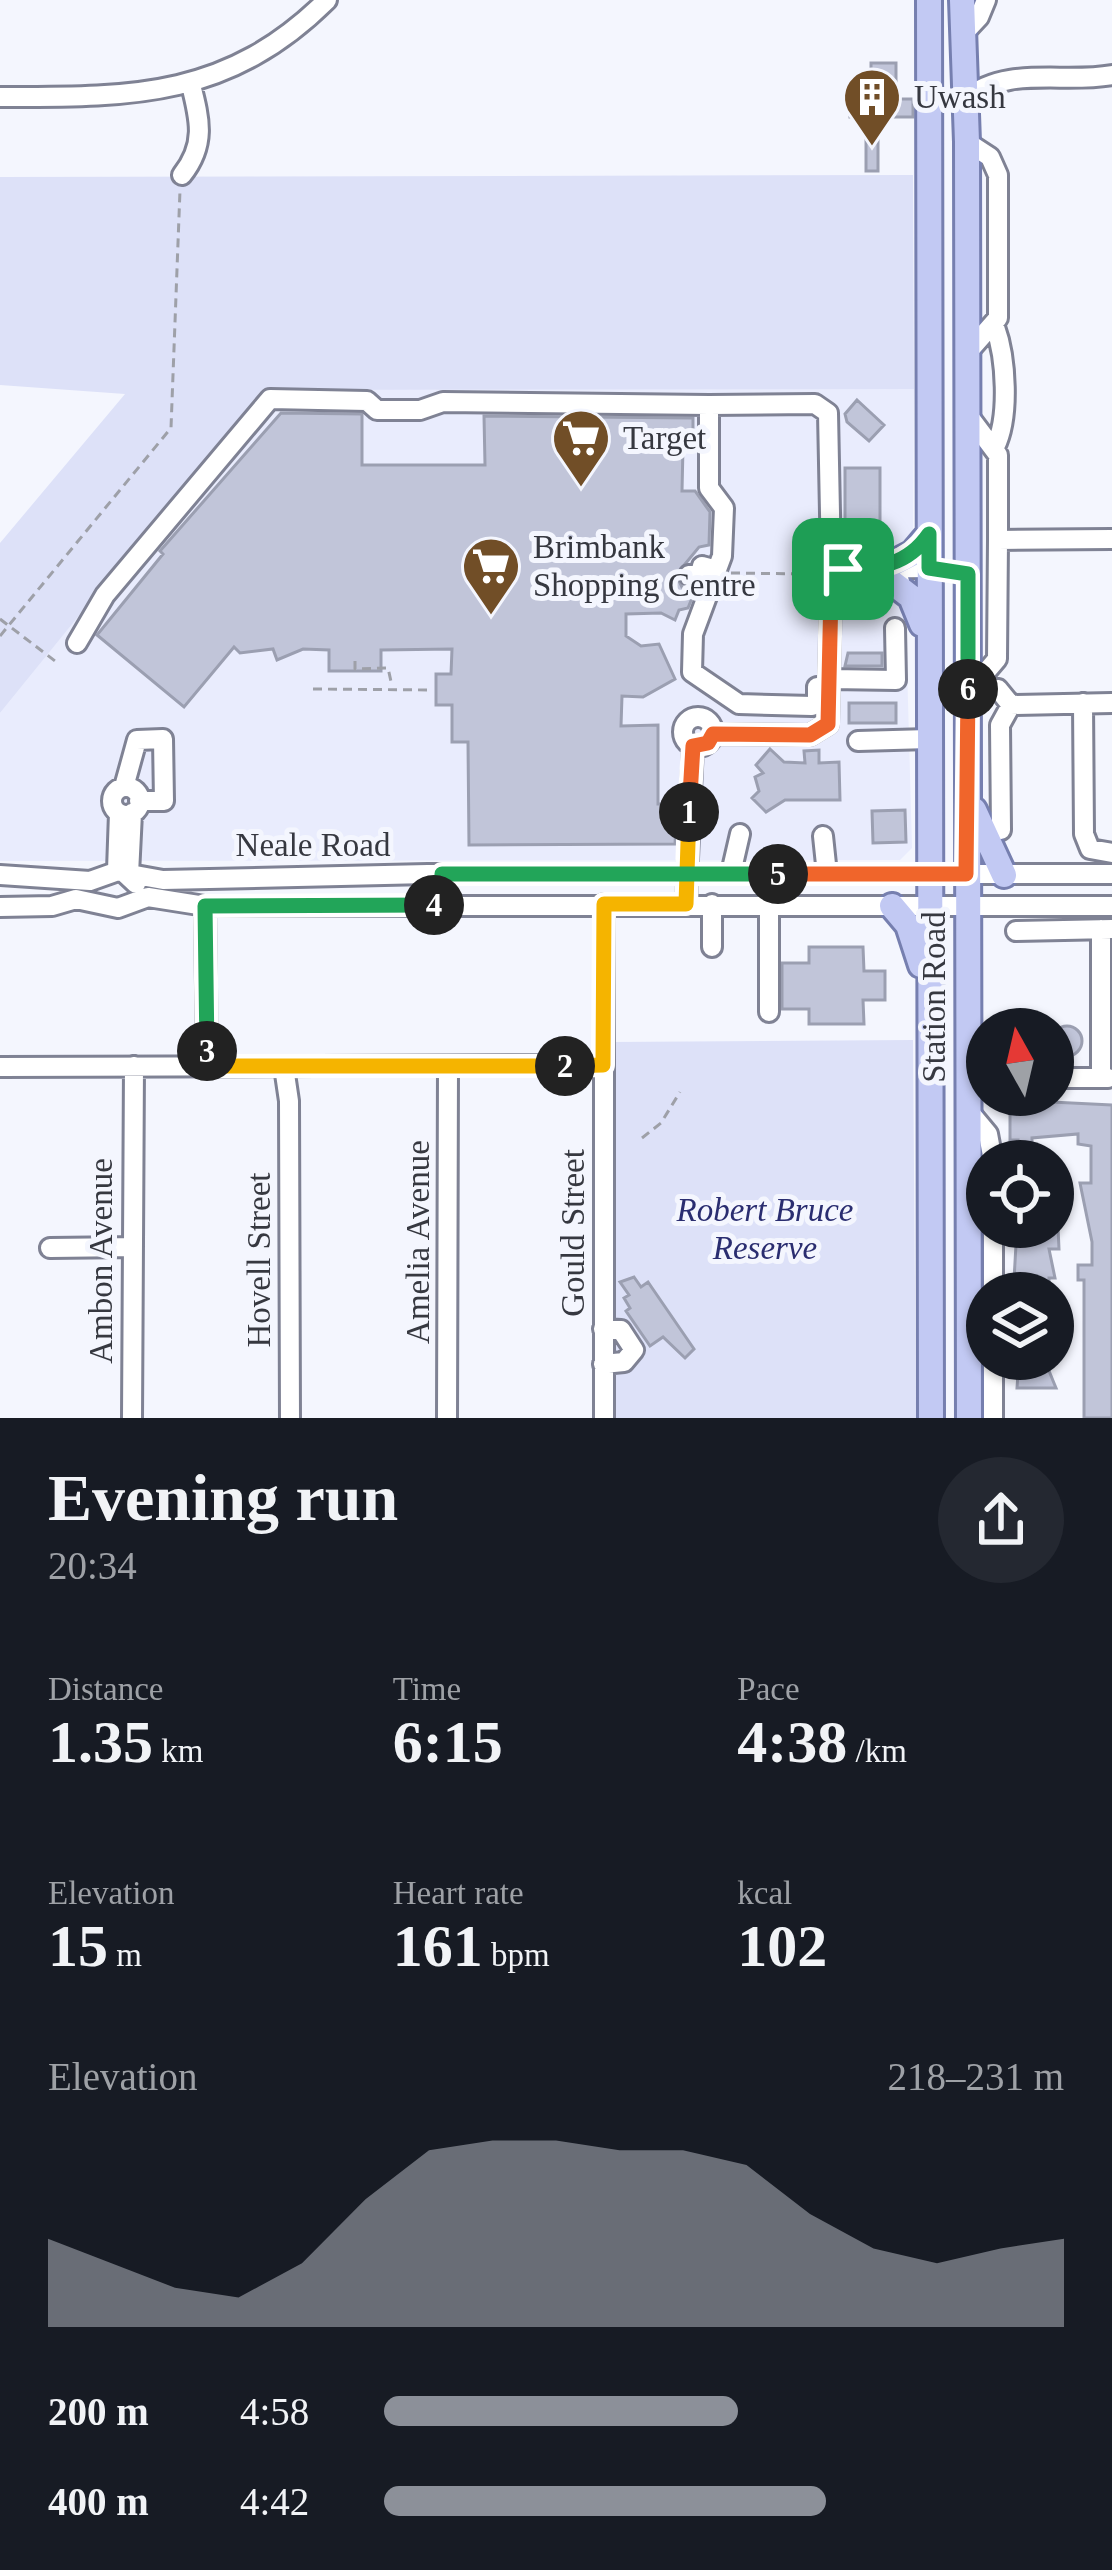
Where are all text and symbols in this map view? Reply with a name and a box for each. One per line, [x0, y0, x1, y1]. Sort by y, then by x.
building icon: Uwash [841, 66, 903, 148]
place label: Uwash [914, 79, 1006, 115]
supermarket icon: Target [550, 407, 612, 489]
place label: Target [623, 420, 706, 456]
pin [792, 518, 894, 620]
place label: Brimbank Shopping Centre [533, 529, 756, 603]
supermarket icon: Brimbank Shopping Centre [460, 535, 522, 617]
icon: arrive [810, 536, 876, 602]
pin: 6 [938, 659, 998, 719]
text: 6 [960, 671, 976, 707]
pin: 1 [659, 782, 719, 842]
text: 1 [681, 794, 697, 830]
street label: Neale Road [236, 827, 391, 863]
pin: 5 [748, 844, 808, 904]
text: 5 [770, 856, 786, 892]
pin: 4 [404, 875, 464, 935]
text: 4 [426, 887, 442, 923]
street label: Station Road [916, 911, 952, 1083]
north arrow [966, 1008, 1074, 1116]
map controls [966, 1008, 1074, 1380]
pin: 3 [177, 1021, 237, 1081]
text: 3 [199, 1033, 215, 1069]
pin: 2 [535, 1036, 595, 1096]
text: 2 [557, 1048, 573, 1084]
street label: Amelia Avenue [400, 1140, 436, 1344]
button: locate [966, 1140, 1074, 1248]
street label: Gould Street [555, 1149, 591, 1317]
street label: Ambon Avenue [83, 1158, 119, 1364]
street label: Hovell Street [241, 1172, 277, 1348]
park label: Robert Bruce Reserve [676, 1192, 853, 1266]
button: layers [966, 1272, 1074, 1380]
button: share [938, 1457, 1064, 1583]
text: Evening run [48, 1461, 398, 1534]
text: 20:34 [48, 1544, 137, 1587]
text: Distance [48, 1671, 163, 1707]
text: Time [393, 1671, 461, 1707]
text: Pace [737, 1671, 800, 1707]
text: 1.35 [48, 1709, 153, 1775]
text: 6:15 [393, 1709, 503, 1775]
text: 4:38 [737, 1709, 847, 1775]
text: km [153, 1733, 203, 1769]
text: /km [847, 1733, 907, 1769]
text: Elevation [48, 1875, 174, 1911]
text: Heart rate [393, 1875, 524, 1911]
text: kcal [737, 1875, 792, 1911]
text: 15 [48, 1913, 108, 1979]
text: 161 [393, 1913, 483, 1979]
text: 102 [737, 1913, 827, 1979]
text: m [108, 1937, 142, 1973]
text: bpm [483, 1937, 550, 1973]
text: Elevation [48, 2055, 197, 2098]
text: 218–231 m [887, 2055, 1064, 2098]
text: 200 m [48, 2390, 149, 2433]
text: 4:58 [240, 2390, 309, 2433]
text: 400 m [48, 2480, 149, 2523]
text: 4:42 [240, 2480, 309, 2523]

